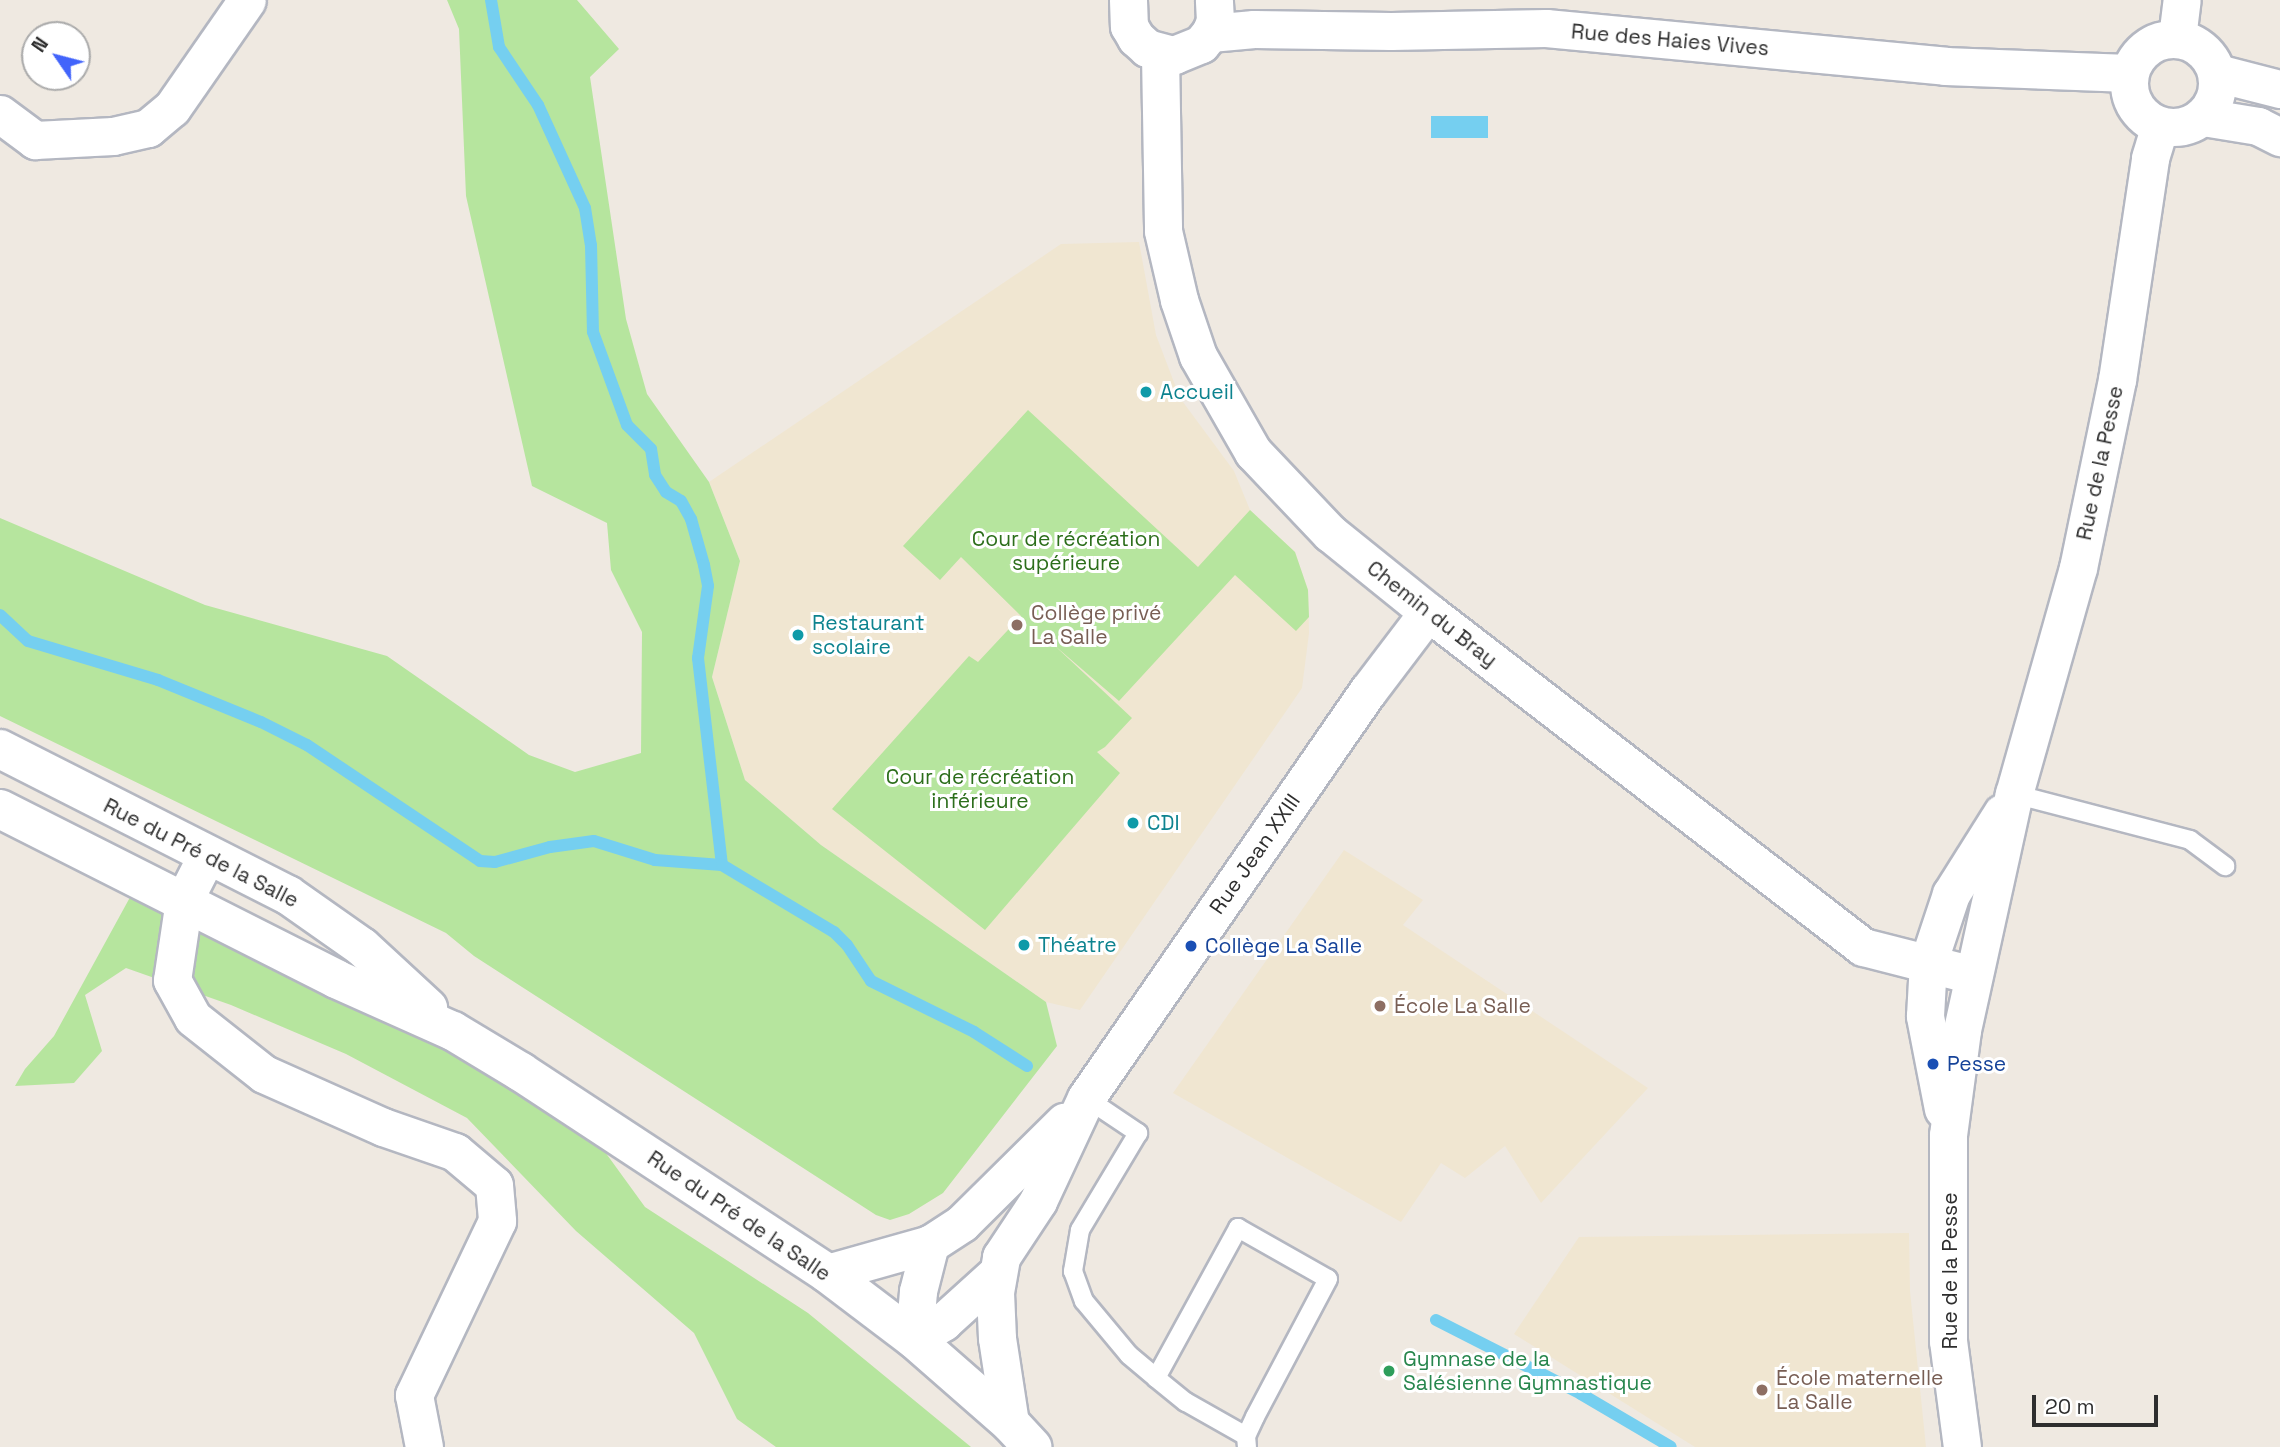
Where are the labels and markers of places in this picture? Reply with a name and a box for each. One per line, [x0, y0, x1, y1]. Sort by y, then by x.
place label: Accueil [1160, 379, 1234, 405]
marker: Accueil [1138, 384, 1154, 400]
place label: Collège privé La Salle [1031, 600, 1161, 650]
place label: Restaurant scolaire [812, 610, 925, 660]
marker: Collège privé La Salle [1009, 617, 1025, 633]
marker: Restaurant scolaire [790, 627, 806, 643]
place label: CDI [1147, 810, 1180, 836]
marker: CDI [1125, 815, 1141, 831]
place label: Théatre [1038, 932, 1117, 958]
place label: Collège La Salle [1205, 933, 1362, 959]
marker: Théatre [1016, 937, 1032, 953]
marker: Collège La Salle [1183, 938, 1199, 954]
place label: École La Salle [1394, 993, 1531, 1019]
marker: École La Salle [1372, 998, 1388, 1014]
place label: Pesse [1947, 1051, 2006, 1077]
marker: Pesse [1925, 1056, 1941, 1072]
place label: Gymnase de la Salésienne Gymnastique [1403, 1346, 1652, 1396]
marker: Gymnase de la Salésienne Gymnastique [1381, 1363, 1397, 1379]
place label: École maternelle La Salle [1776, 1365, 1943, 1415]
marker: École maternelle La Salle [1754, 1382, 1770, 1398]

